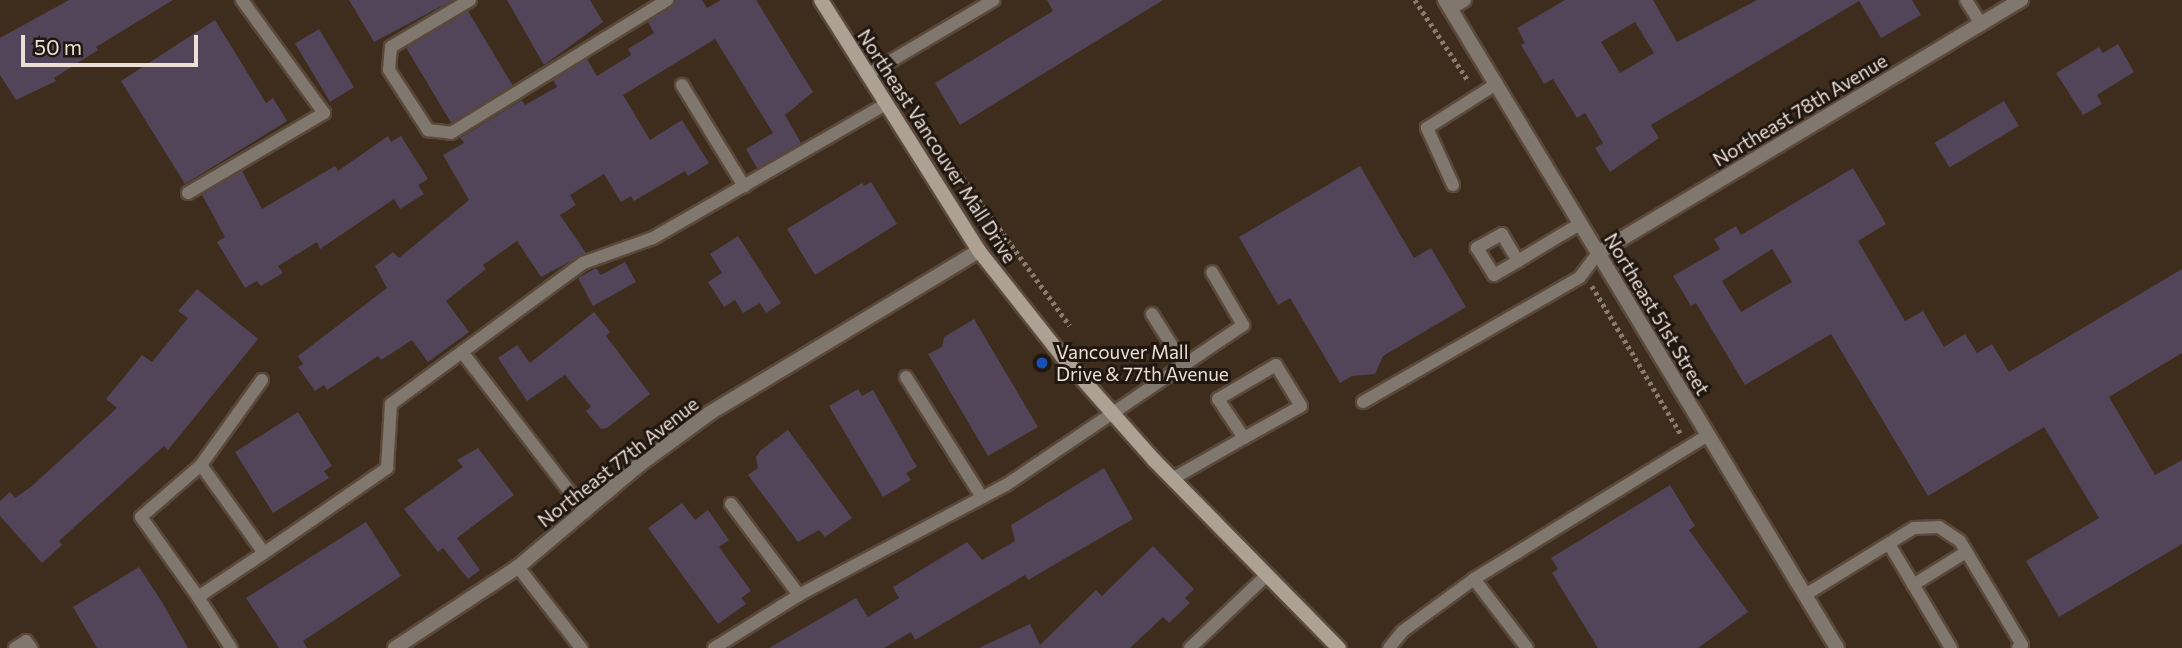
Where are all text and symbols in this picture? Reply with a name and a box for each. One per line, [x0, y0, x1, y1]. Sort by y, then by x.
scale bar [24, 21, 201, 65]
street label: Northeast Vancouver Mall Drive [853, 25, 1021, 267]
text: 50 m [34, 34, 82, 59]
street label: Northeast 78th Avenue [1709, 49, 1891, 171]
street label: Northeast 51st Street [1600, 229, 1714, 399]
place label: Vancouver Mall Drive & 77th Avenue [1056, 341, 1229, 385]
marker: Vancouver Mall Drive & 77th Avenue [1034, 355, 1050, 371]
street label: Northeast 77th Avenue [533, 392, 703, 532]

